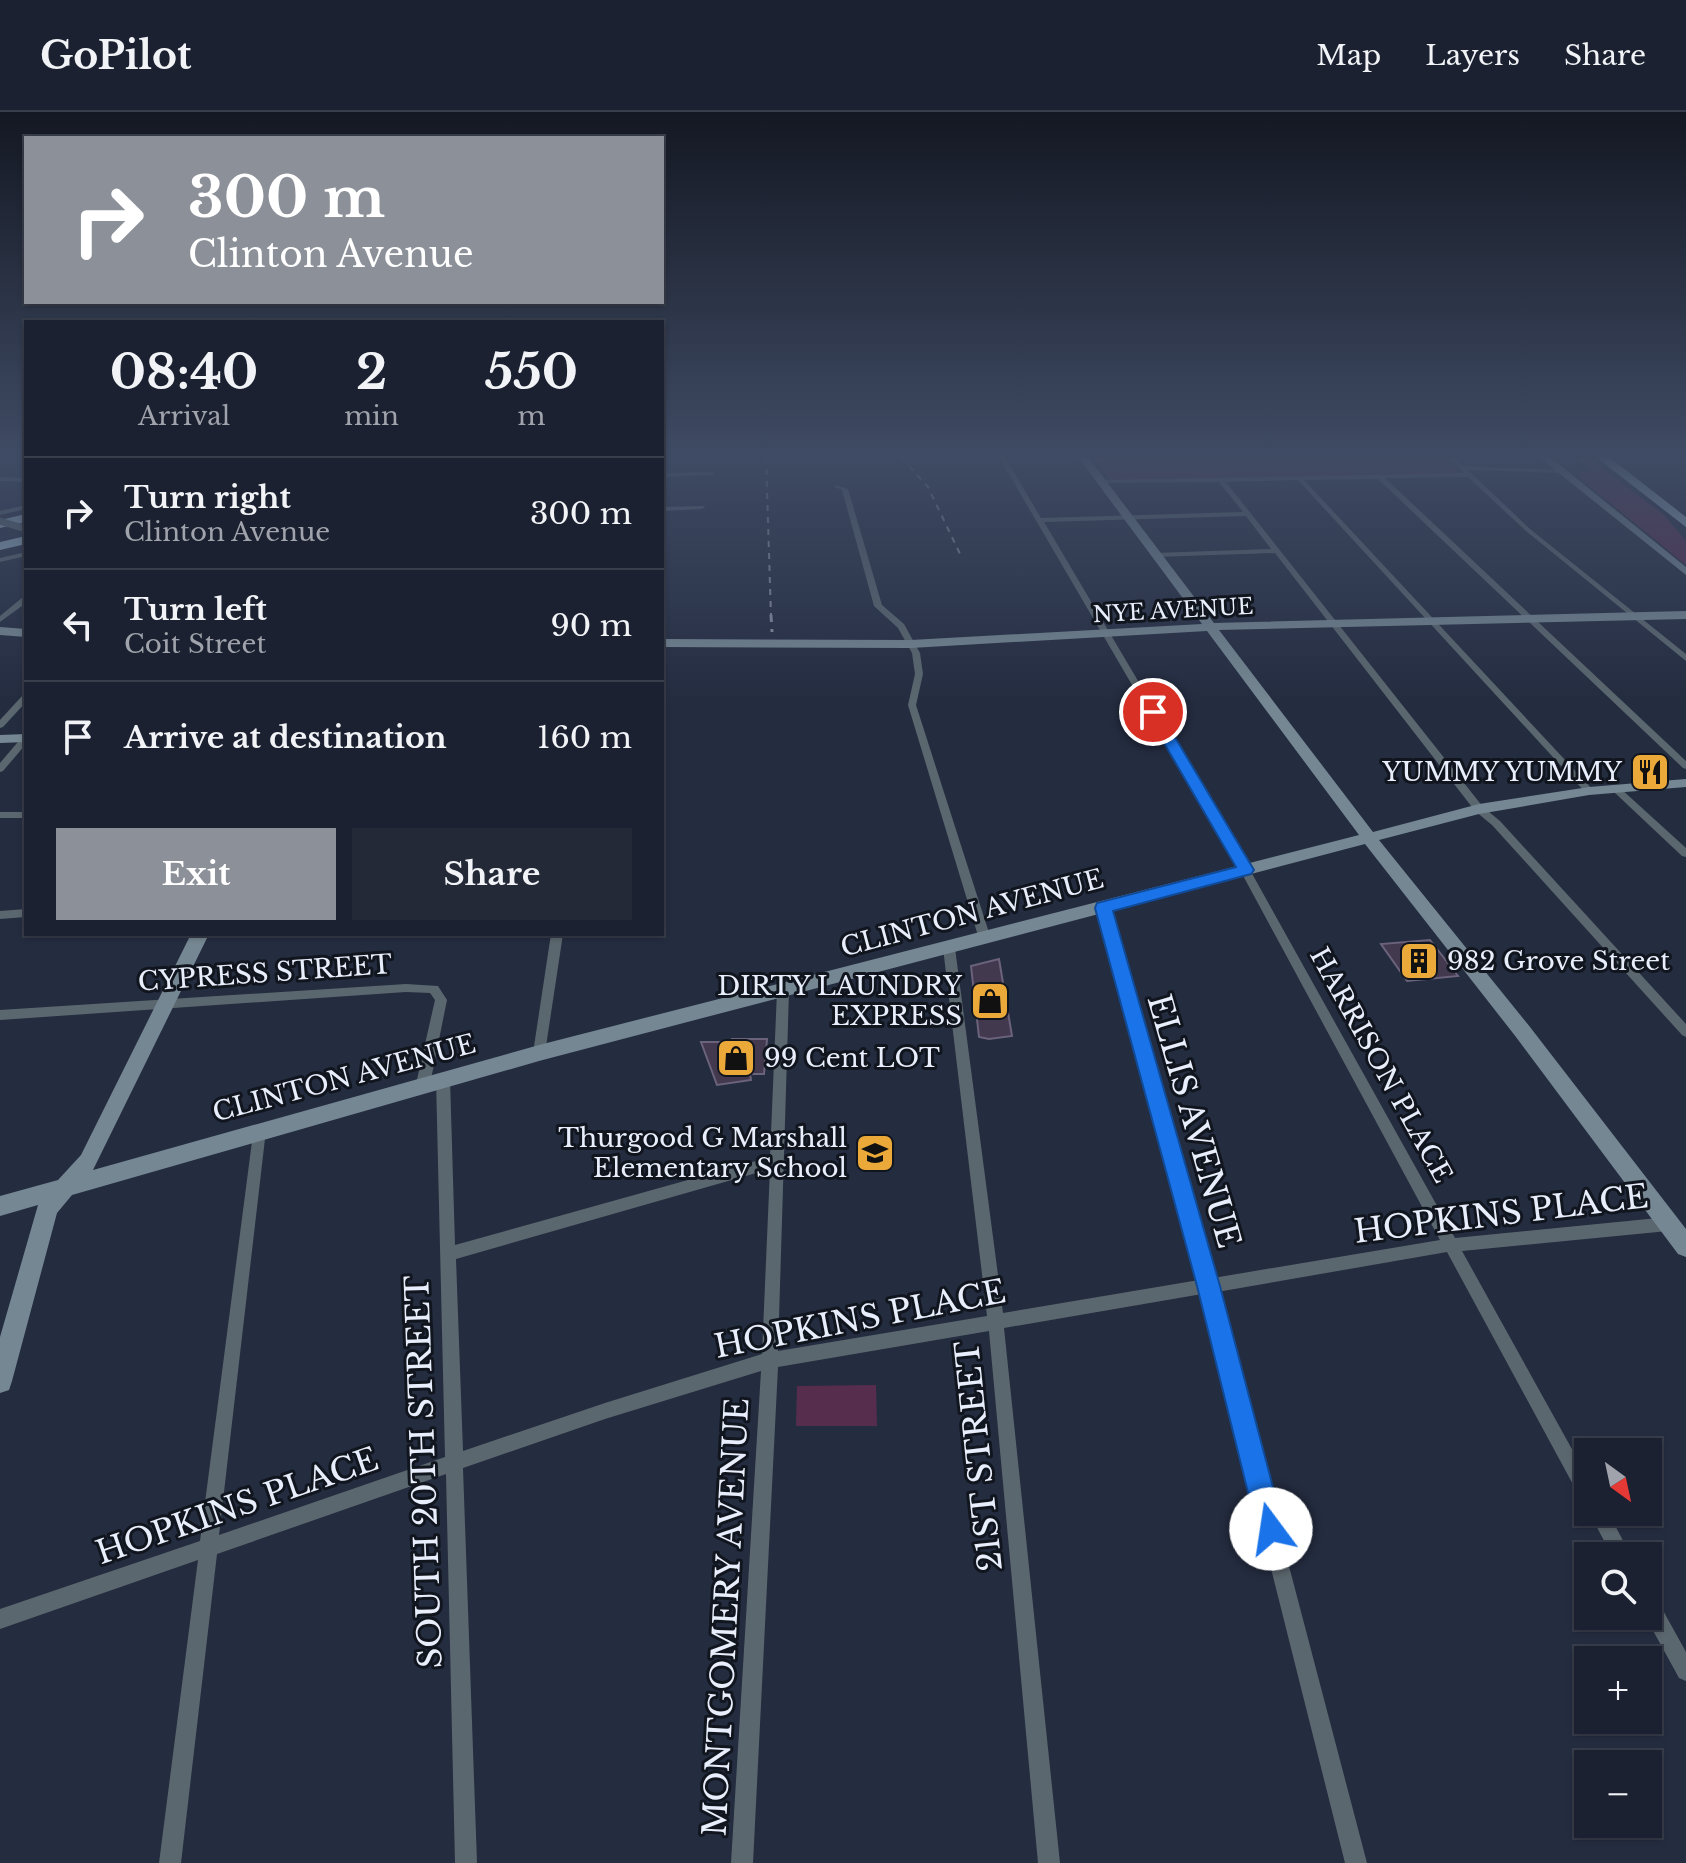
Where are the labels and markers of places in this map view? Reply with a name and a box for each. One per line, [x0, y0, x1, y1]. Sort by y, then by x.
pin [1119, 678, 1187, 746]
restaurant icon: YUMMY YUMMY [1629, 751, 1671, 793]
place label: YUMMY YUMMY [1381, 756, 1623, 788]
building icon: 982 Grove Street [1398, 940, 1440, 982]
place label: 982 Grove Street [1447, 945, 1670, 977]
place label: DIRTY LAUNDRY EXPRESS [717, 970, 963, 1032]
shop icon: DIRTY LAUNDRY EXPRESS [969, 980, 1011, 1022]
shop icon: 99 Cent LOT [715, 1037, 757, 1079]
place label: 99 Cent LOT [764, 1042, 940, 1074]
place label: Thurgood G Marshall Elementary School [558, 1122, 847, 1184]
school or university icon: Thurgood G Marshall Elementary School [854, 1132, 896, 1174]

